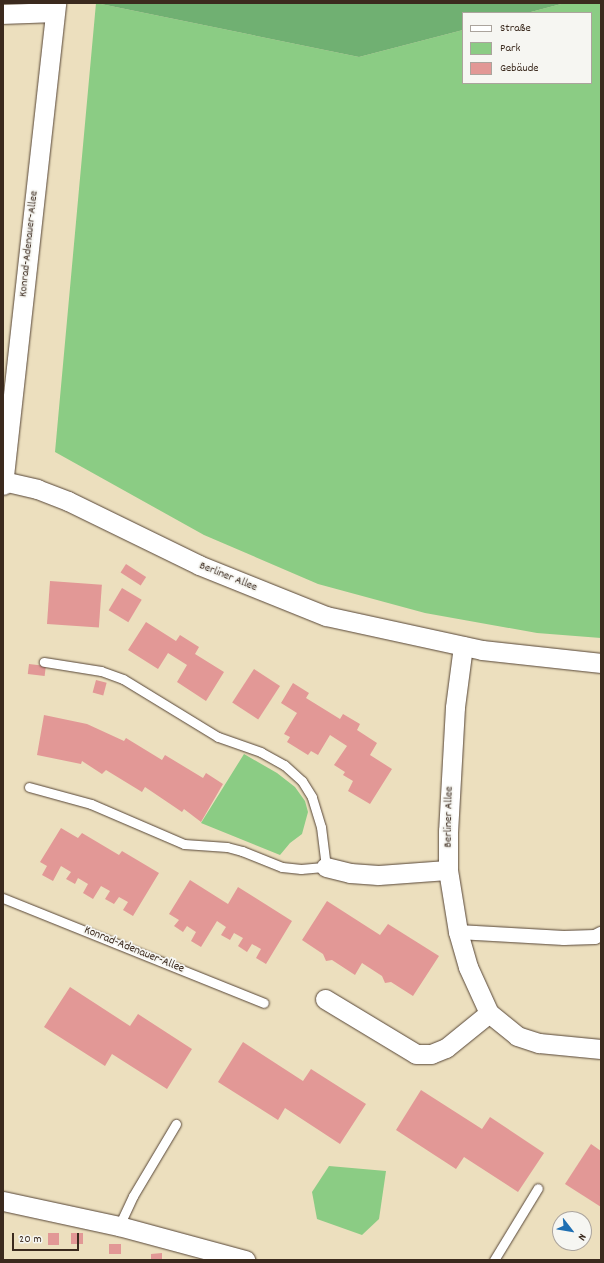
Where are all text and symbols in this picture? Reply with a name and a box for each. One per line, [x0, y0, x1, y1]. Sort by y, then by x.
legend [462, 12, 592, 84]
text: Straße [500, 20, 531, 37]
text: Park [500, 40, 520, 57]
text: Gebäude [500, 60, 539, 77]
street label: Konrad-Adenauer-Allee [16, 190, 42, 298]
street label: Berliner Allee [197, 559, 259, 595]
street label: Berliner Allee [441, 786, 457, 848]
street label: Konrad-Adenauer-Allee [82, 923, 186, 977]
north arrow [552, 1211, 592, 1251]
scale bar [14, 1225, 81, 1251]
text: N [573, 1230, 590, 1243]
text: 20 m [19, 1231, 42, 1248]

